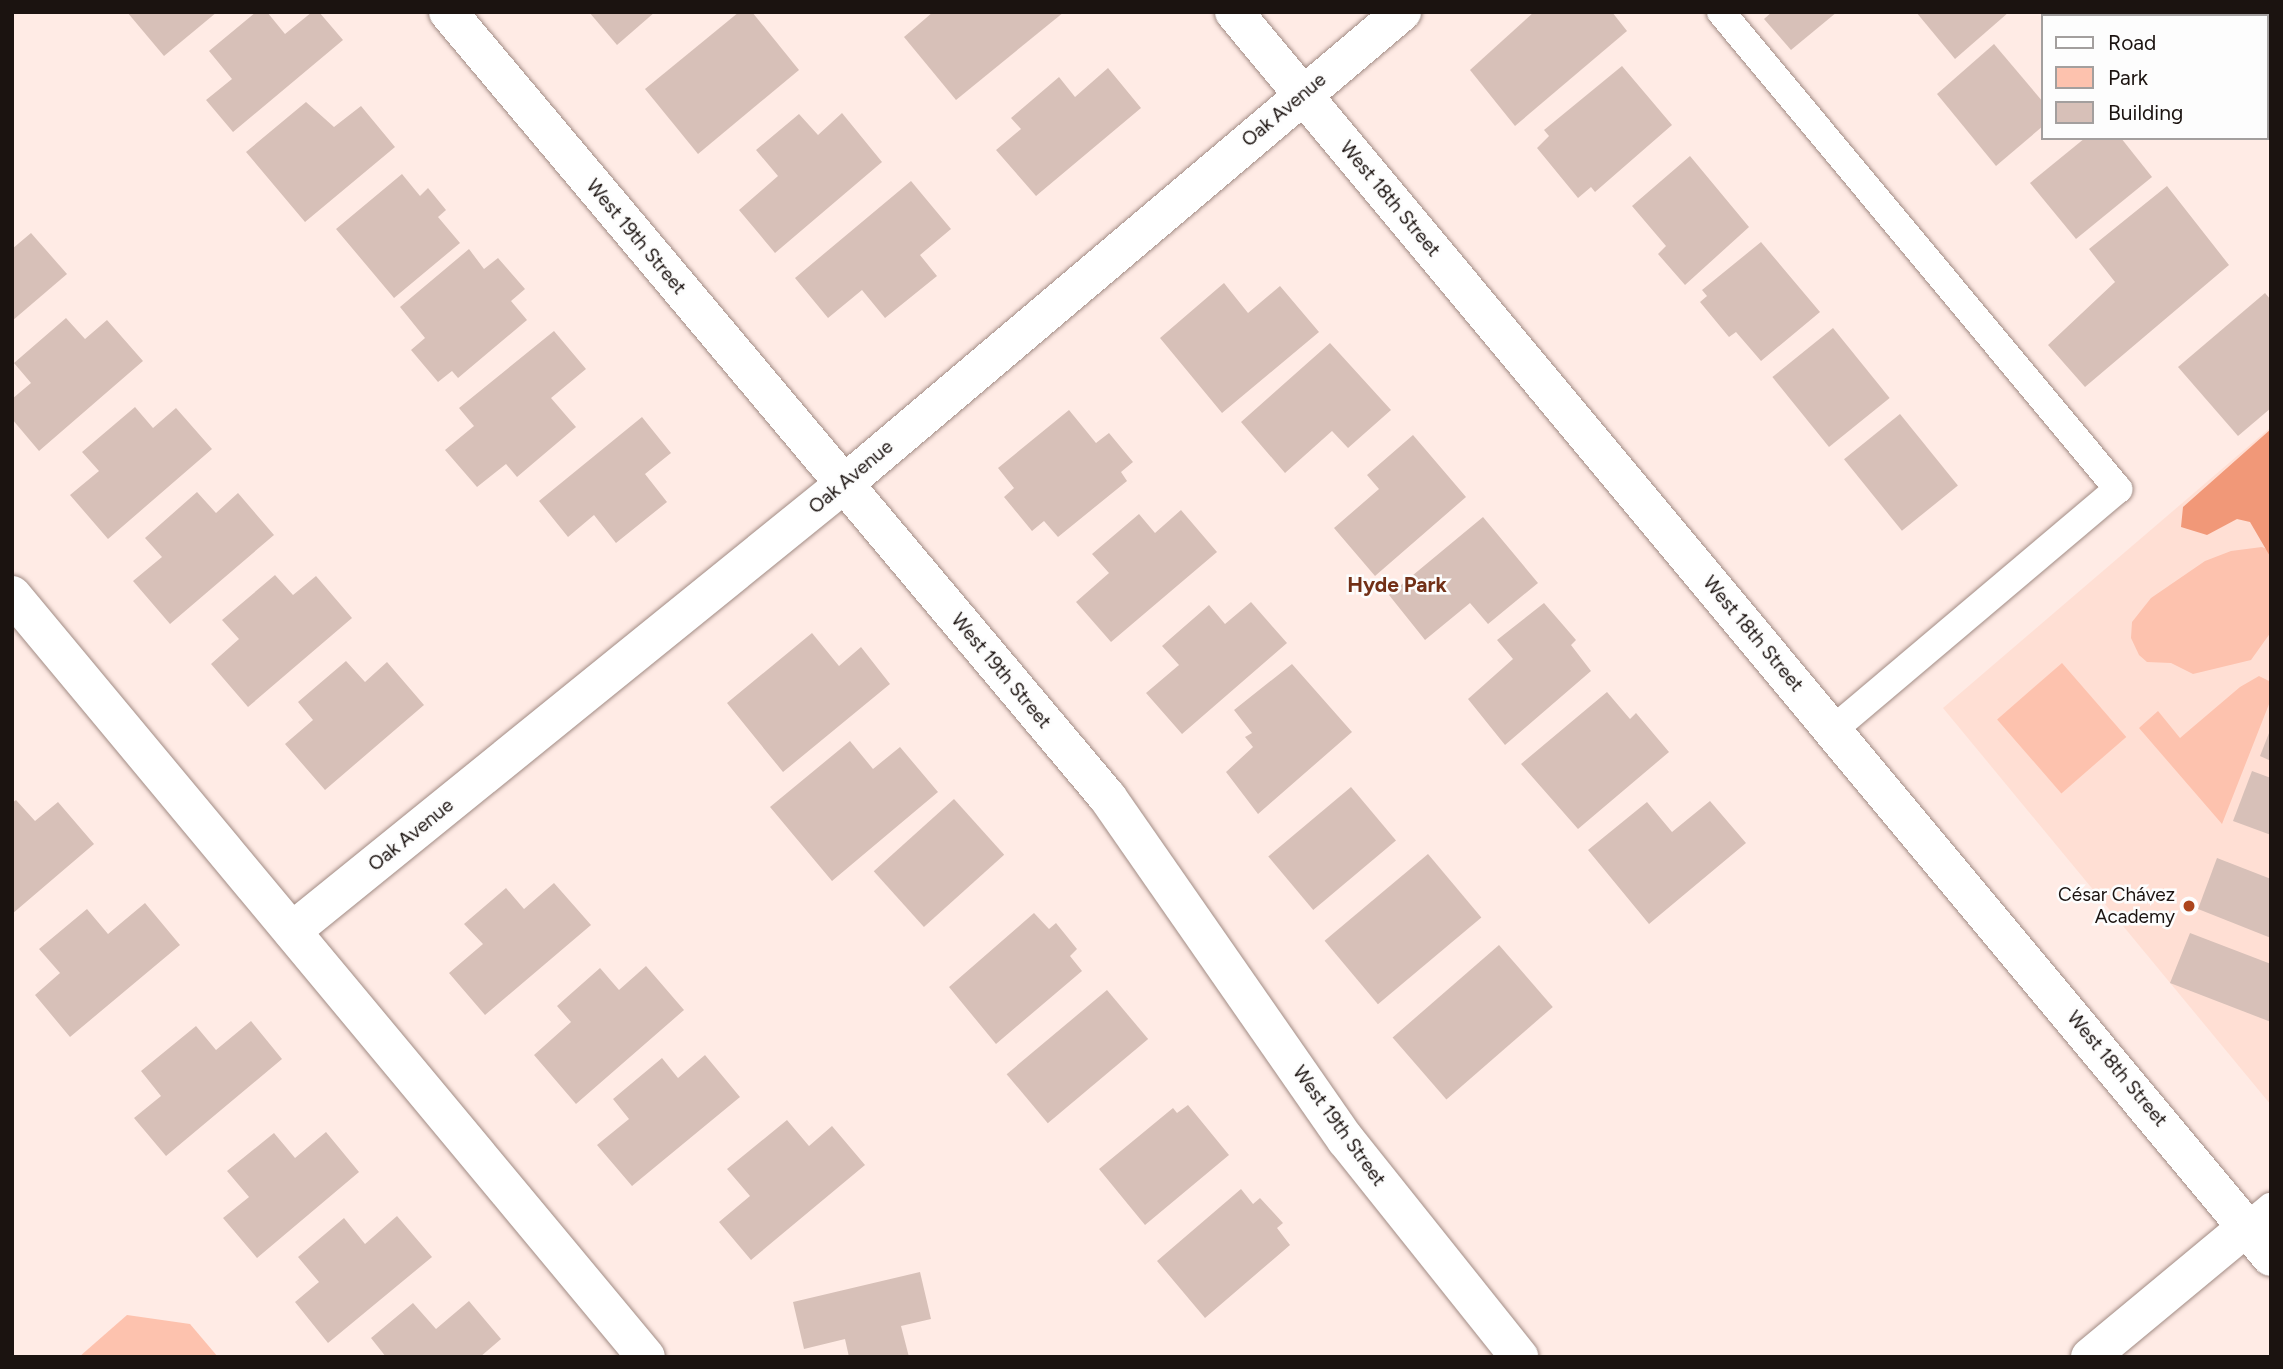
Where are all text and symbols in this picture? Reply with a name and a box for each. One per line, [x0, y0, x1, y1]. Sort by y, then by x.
legend [2042, 14, 2269, 140]
text: Road [2108, 30, 2156, 55]
text: Park [2108, 65, 2148, 90]
street label: Oak Avenue [1237, 68, 1331, 152]
text: Building [2108, 100, 2183, 125]
street label: West 18th Street [1335, 137, 1445, 261]
street label: West 19th Street [581, 175, 691, 299]
street label: Oak Avenue [804, 435, 898, 519]
district label: Hyde Park [1347, 572, 1447, 598]
street label: West 18th Street [1698, 572, 1808, 696]
street label: West 19th Street [946, 609, 1056, 733]
street label: Oak Avenue [364, 794, 458, 876]
place label: César Chávez Academy [2058, 884, 2175, 928]
marker: César Chávez Academy [2181, 898, 2197, 914]
street label: West 18th Street [2062, 1007, 2172, 1131]
street label: West 19th Street [1288, 1062, 1390, 1190]

